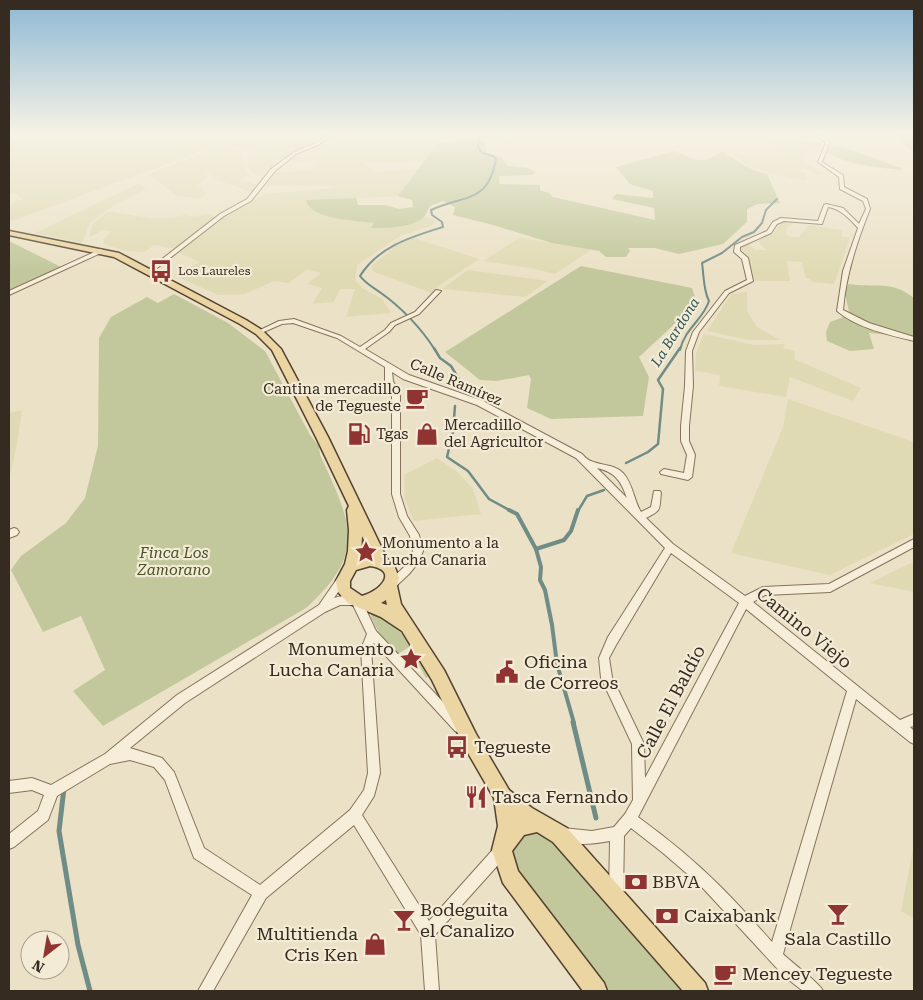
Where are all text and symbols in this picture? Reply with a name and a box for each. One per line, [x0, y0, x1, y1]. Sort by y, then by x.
bus stop icon: Los Laureles [148, 258, 174, 284]
place label: Los Laureles [178, 264, 251, 278]
water label: La Bardona [647, 295, 702, 370]
street label: Calle Ramírez [407, 355, 505, 409]
place label: Cantina mercadillo de Tegueste [263, 380, 401, 415]
cafe icon: Cantina mercadillo de Tegueste [404, 385, 430, 411]
place label: Mercadillo del Agricultor [444, 416, 543, 451]
fuel station icon: Tgas [346, 421, 372, 447]
shop icon: Mercadillo del Agricultor [414, 421, 440, 447]
place label: Tgas [376, 425, 408, 443]
place label: Monumento a la Lucha Canaria [382, 534, 499, 569]
place icon: Monumento a la Lucha Canaria [353, 539, 379, 565]
park label: Finca Los Zamorano [137, 544, 211, 579]
street label: Camino Viejo [752, 583, 856, 672]
place label: Monumento Lucha Canaria [269, 638, 394, 680]
street label: Calle El Baldío [632, 641, 709, 762]
place icon: Monumento Lucha Canaria [398, 646, 424, 672]
place label: Oficina de Correos [524, 651, 618, 693]
public building icon: Oficina de Correos [494, 659, 520, 685]
bus stop icon: Tegueste [444, 734, 470, 760]
place label: Tegueste [474, 736, 551, 757]
restaurant icon: Tasca Fernando [463, 784, 489, 810]
place label: Tasca Fernando [492, 786, 628, 807]
bank icon: BBVA [623, 869, 649, 895]
place label: BBVA [652, 871, 700, 892]
place label: Bodeguita el Canalizo [420, 899, 515, 941]
bar icon: Sala Castillo [825, 901, 851, 927]
bank icon: Caixabank [654, 903, 680, 929]
place label: Caixabank [684, 905, 777, 926]
bar icon: Bodeguita el Canalizo [391, 907, 417, 933]
place label: Multitienda Cris Ken [256, 923, 358, 965]
place label: Sala Castillo [785, 928, 891, 949]
north arrow [20, 930, 70, 980]
shop icon: Multitienda Cris Ken [362, 931, 388, 957]
text: N [29, 956, 47, 976]
cafe icon: Mencey Tegueste [712, 961, 738, 987]
place label: Mencey Tegueste [742, 963, 893, 984]

